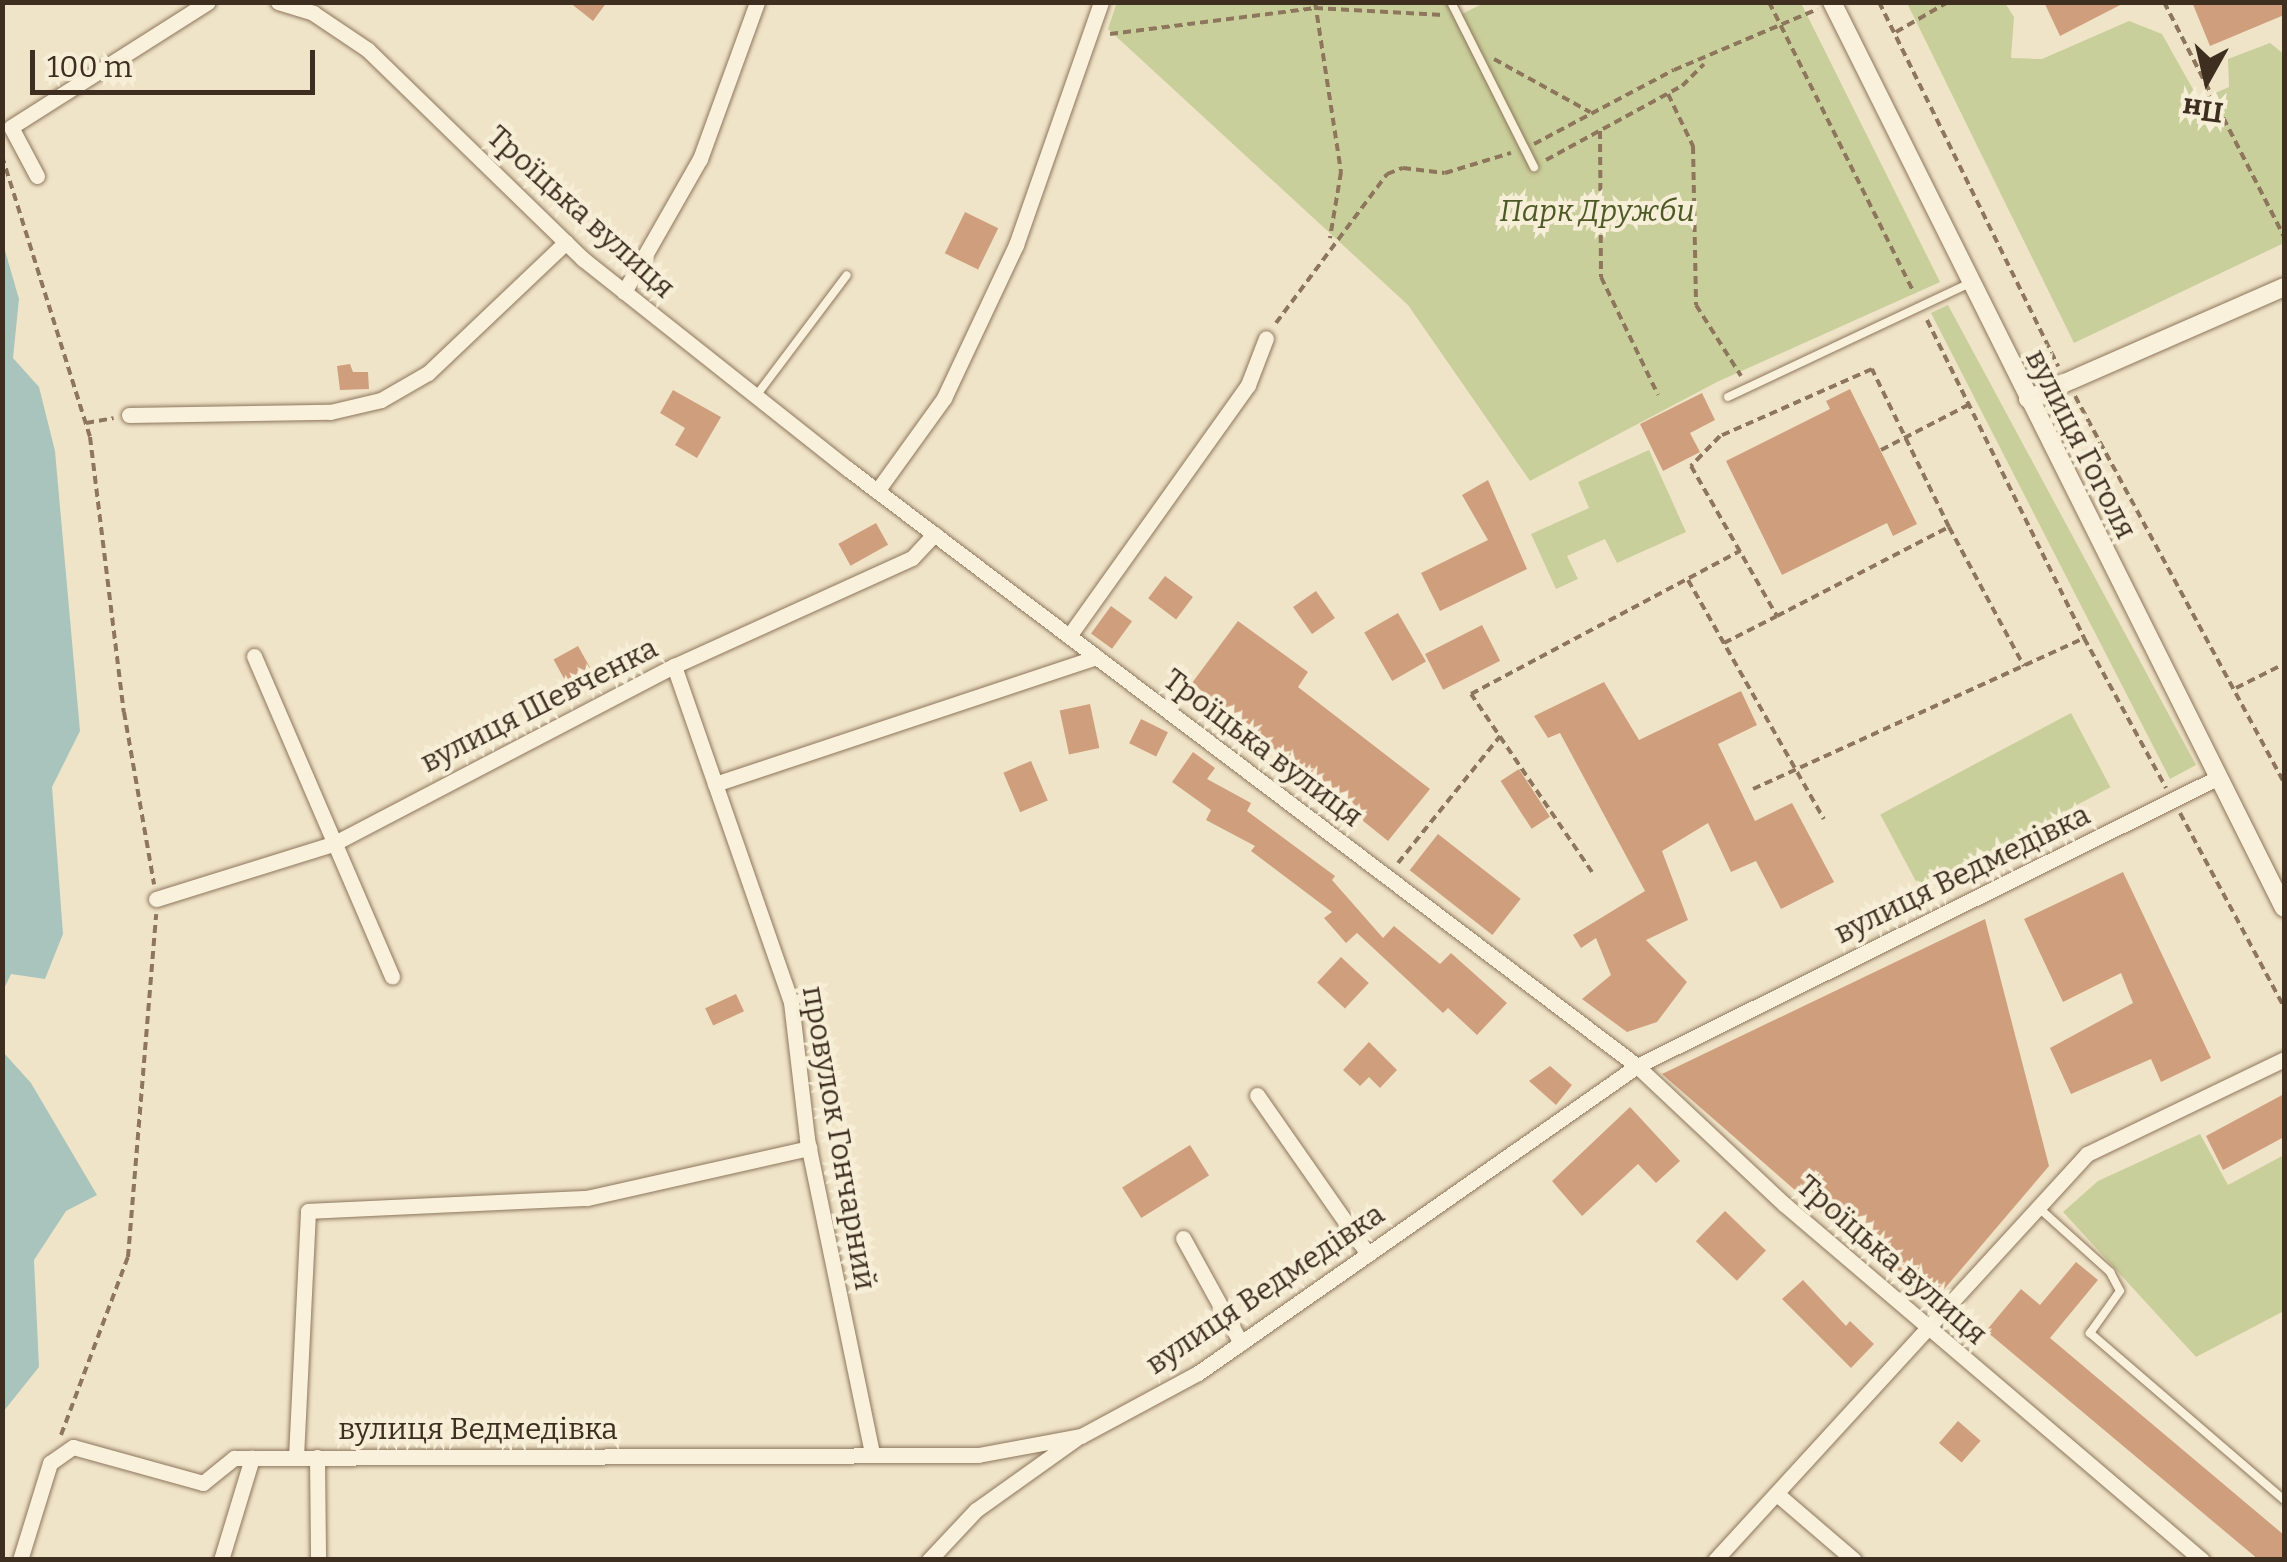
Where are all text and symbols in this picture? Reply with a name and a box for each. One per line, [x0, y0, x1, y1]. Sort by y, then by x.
scale bar [35, 30, 320, 92]
north arrow [2157, 30, 2257, 130]
text: 100 m [47, 49, 132, 85]
text: Пн [2180, 91, 2225, 129]
street label: Троїцька вулиця [480, 118, 682, 306]
park label: Парк Дружби [1499, 193, 1695, 229]
street label: вулиця Гоголя [2018, 343, 2144, 545]
street label: вулиця Шевченка [415, 630, 663, 780]
street label: Троїцька вулиця [1156, 661, 1370, 835]
street label: вулиця Ведмедівка [1828, 797, 2096, 951]
street label: провулок Гончарний [795, 983, 883, 1293]
street label: Троїцька вулиця [1790, 1168, 1994, 1352]
street label: вулиця Ведмедівка [1139, 1196, 1391, 1382]
street label: вулиця Ведмедівка [338, 1411, 618, 1447]

